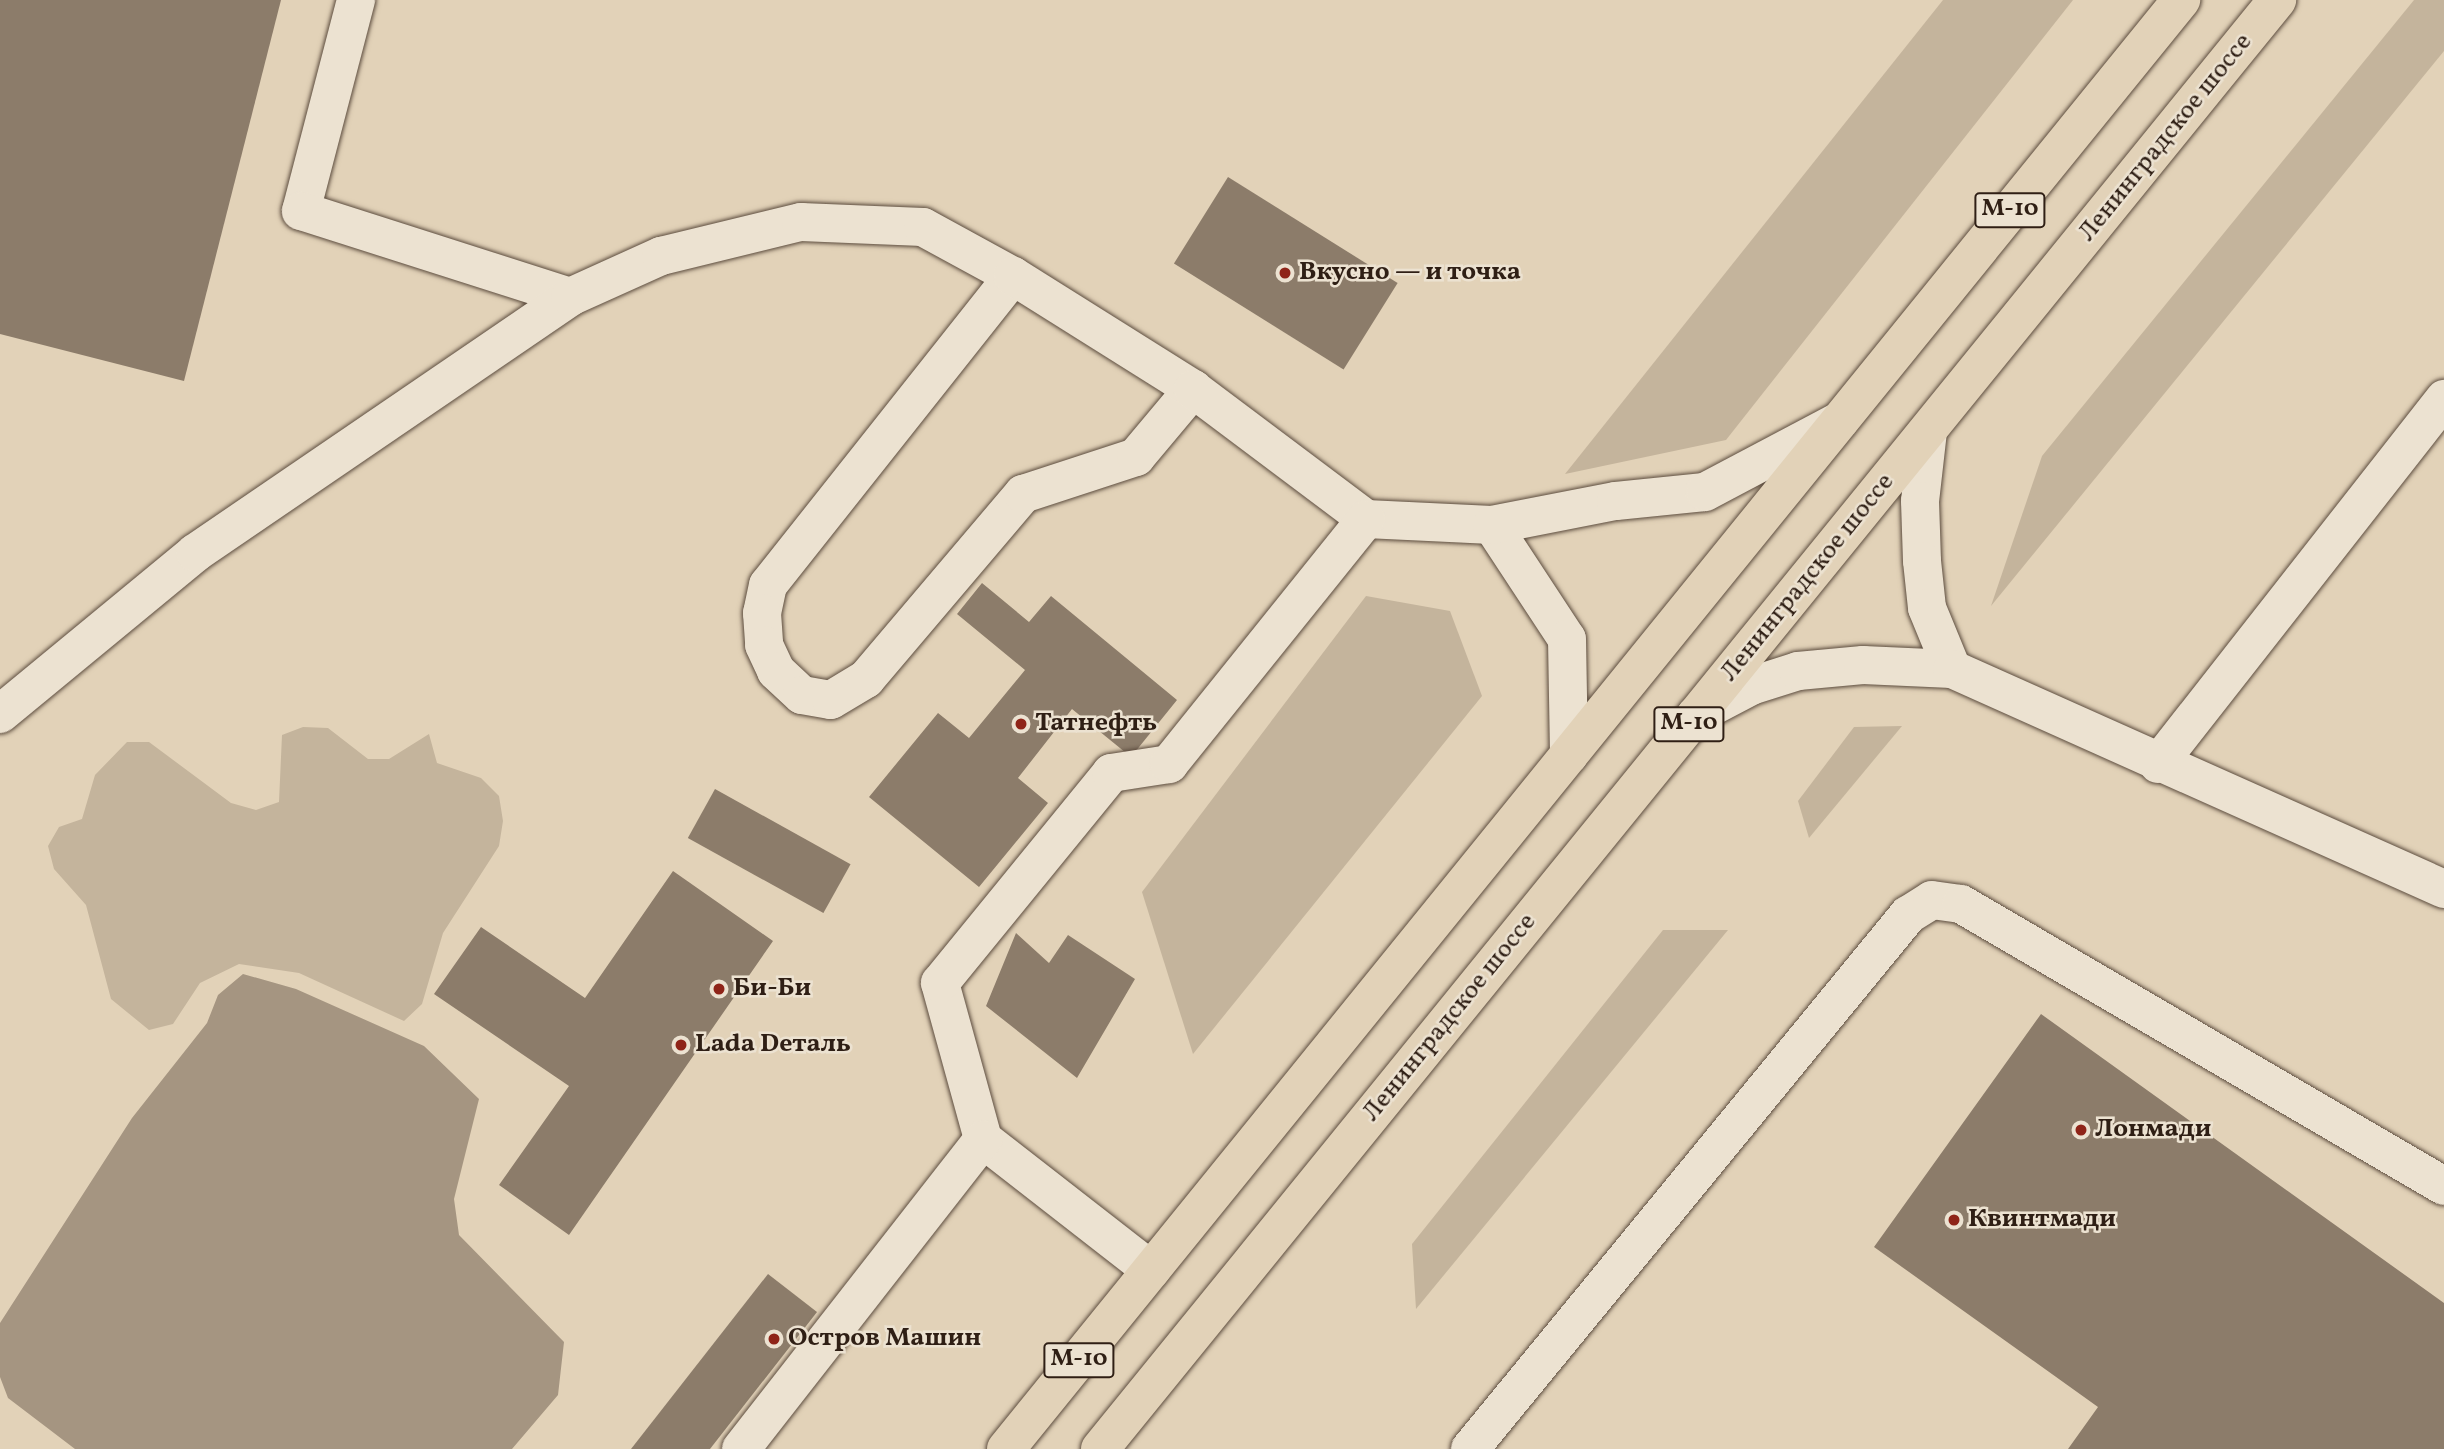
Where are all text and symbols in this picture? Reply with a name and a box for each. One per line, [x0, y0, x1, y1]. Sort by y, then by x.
street label: Ленинградское шоссе [2072, 28, 2260, 248]
road number: М-10 [1973, 190, 2047, 230]
place label: Вкусно — и точка [1299, 257, 1523, 289]
marker: Вкусно — и точка [1277, 265, 1293, 281]
street label: Ленинградское шоссе [1714, 468, 1902, 688]
road number: М-10 [1652, 704, 1726, 744]
place label: Татнефть [1035, 708, 1157, 740]
marker: Татнефть [1013, 716, 1029, 732]
street label: Ленинградское шоссе [1356, 908, 1544, 1128]
place label: Би-Би [733, 973, 811, 1005]
marker: Би-Би [711, 981, 727, 997]
place label: Lada Dеталь [695, 1029, 851, 1061]
marker: Lada Dеталь [673, 1037, 689, 1053]
place label: Лонмади [2095, 1114, 2211, 1146]
marker: Лонмади [2073, 1122, 2089, 1138]
place label: Квинтмади [1968, 1204, 2116, 1236]
marker: Квинтмади [1946, 1212, 1962, 1228]
place label: Остров Машин [788, 1323, 981, 1355]
marker: Остров Машин [766, 1331, 782, 1347]
road number: М-10 [1042, 1340, 1116, 1380]

